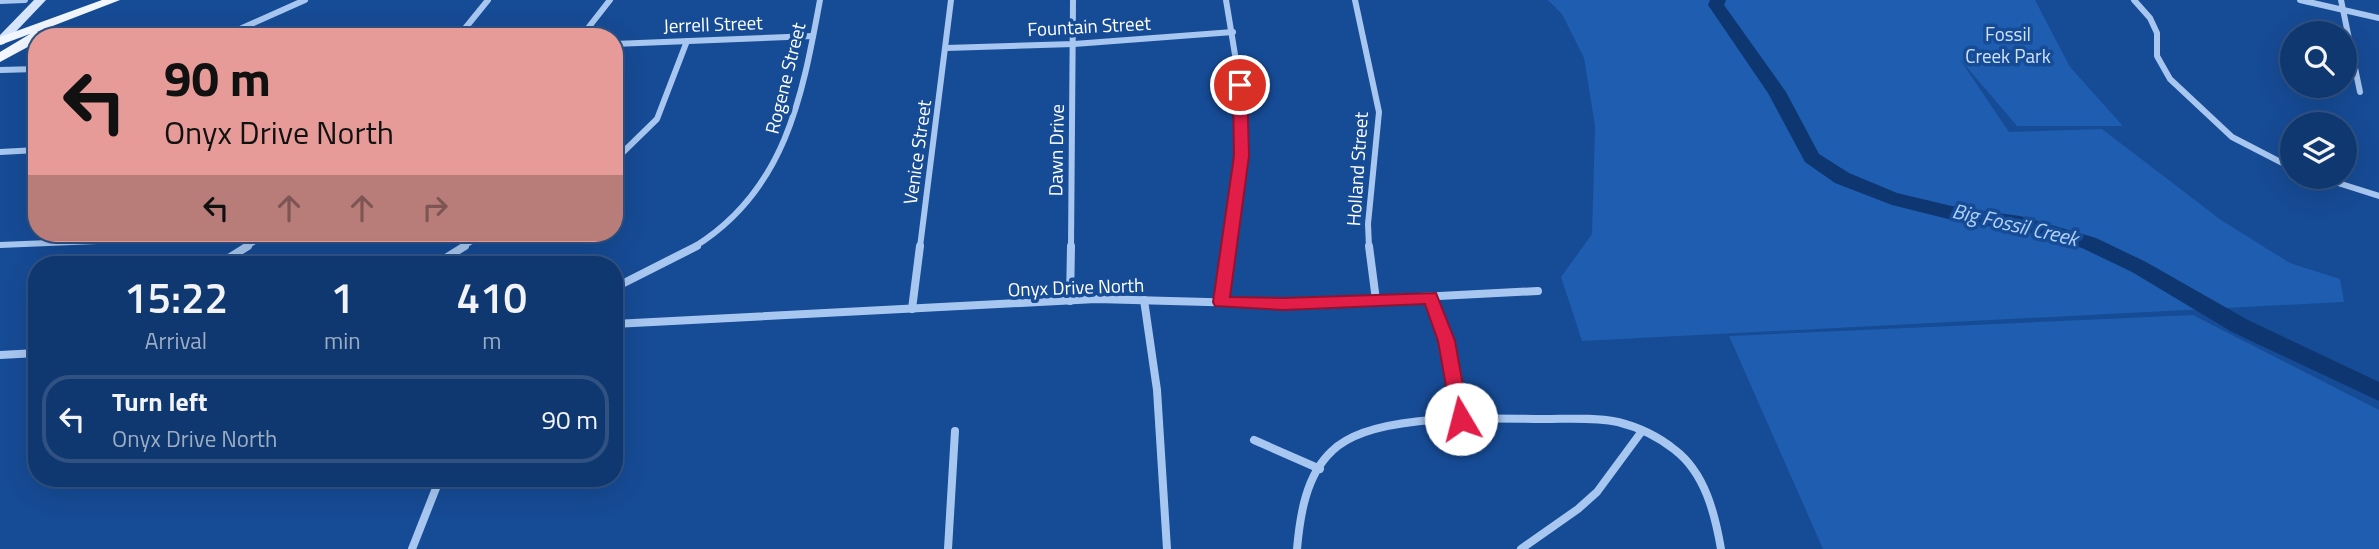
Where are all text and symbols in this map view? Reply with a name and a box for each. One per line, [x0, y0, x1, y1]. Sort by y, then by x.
street label: Jerrell Street [663, 7, 764, 40]
street label: Fountain Street [1026, 8, 1152, 43]
street label: Rogene Street [757, 19, 812, 137]
park label: Fossil Creek Park [1965, 19, 2051, 70]
map controls [2280, 21, 2357, 189]
button: search [2280, 21, 2357, 98]
text: 90 m [164, 40, 271, 115]
pin [1210, 55, 1270, 115]
icon: left [49, 56, 140, 147]
icon: arrive [1221, 66, 1259, 104]
street label: Venice Street [895, 97, 938, 206]
street label: Dawn Drive [1040, 104, 1071, 196]
text: Onyx Drive North [164, 108, 394, 156]
street label: Holland Street [1338, 111, 1375, 227]
button: layers [2280, 112, 2357, 189]
icon: left [197, 189, 235, 227]
icon: ahead [270, 189, 308, 227]
icon: ahead [343, 189, 381, 227]
icon: right [416, 189, 454, 227]
water label: Big Fossil Creek [1949, 194, 2084, 255]
text: 15:22 [124, 265, 228, 329]
text: 1 [331, 265, 354, 329]
text: 410 [457, 265, 527, 329]
street label: Onyx Drive North [1007, 270, 1145, 303]
text: Arrival [145, 323, 207, 358]
text: min [324, 323, 361, 358]
text: m [482, 323, 501, 358]
text: Turn left [112, 382, 207, 421]
position arrow [1424, 382, 1498, 456]
icon: left [53, 400, 91, 438]
text: 90 m [541, 400, 598, 439]
text: Onyx Drive North [112, 421, 277, 456]

